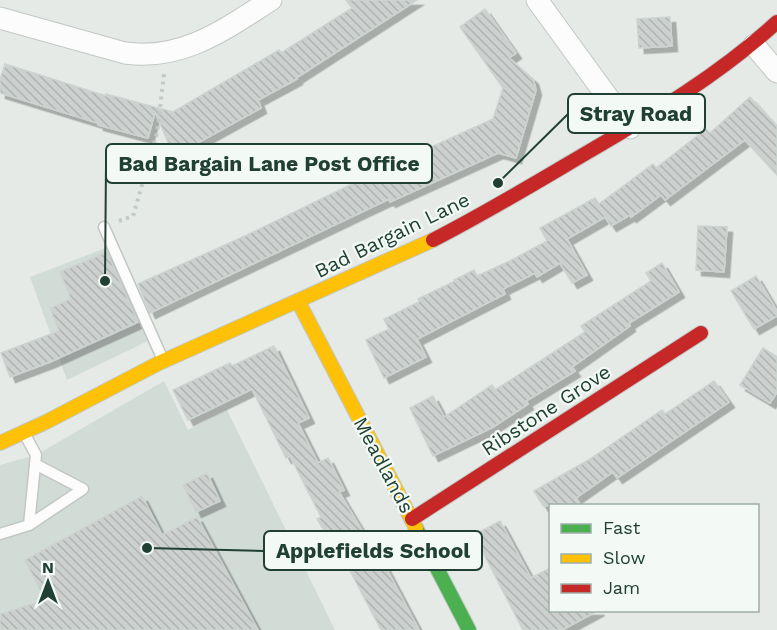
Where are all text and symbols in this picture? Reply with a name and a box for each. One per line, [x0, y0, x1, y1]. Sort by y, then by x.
callout: Stray Road [568, 94, 705, 133]
text: Stray Road [580, 101, 692, 126]
callout: Bad Bargain Lane Post Office [106, 144, 432, 183]
text: Bad Bargain Lane Post Office [118, 151, 420, 176]
street label: Bad Bargain Lane [311, 187, 473, 283]
street label: Ribstone Grove [477, 359, 615, 461]
street label: Meadlands [349, 413, 419, 517]
legend [549, 504, 759, 612]
text: Fast [603, 517, 641, 538]
callout: Applefields School [264, 531, 482, 570]
text: Applefields School [276, 538, 470, 563]
text: Slow [603, 547, 646, 568]
north arrow [18, 552, 78, 612]
text: N [42, 558, 54, 577]
text: Jam [603, 577, 640, 598]

